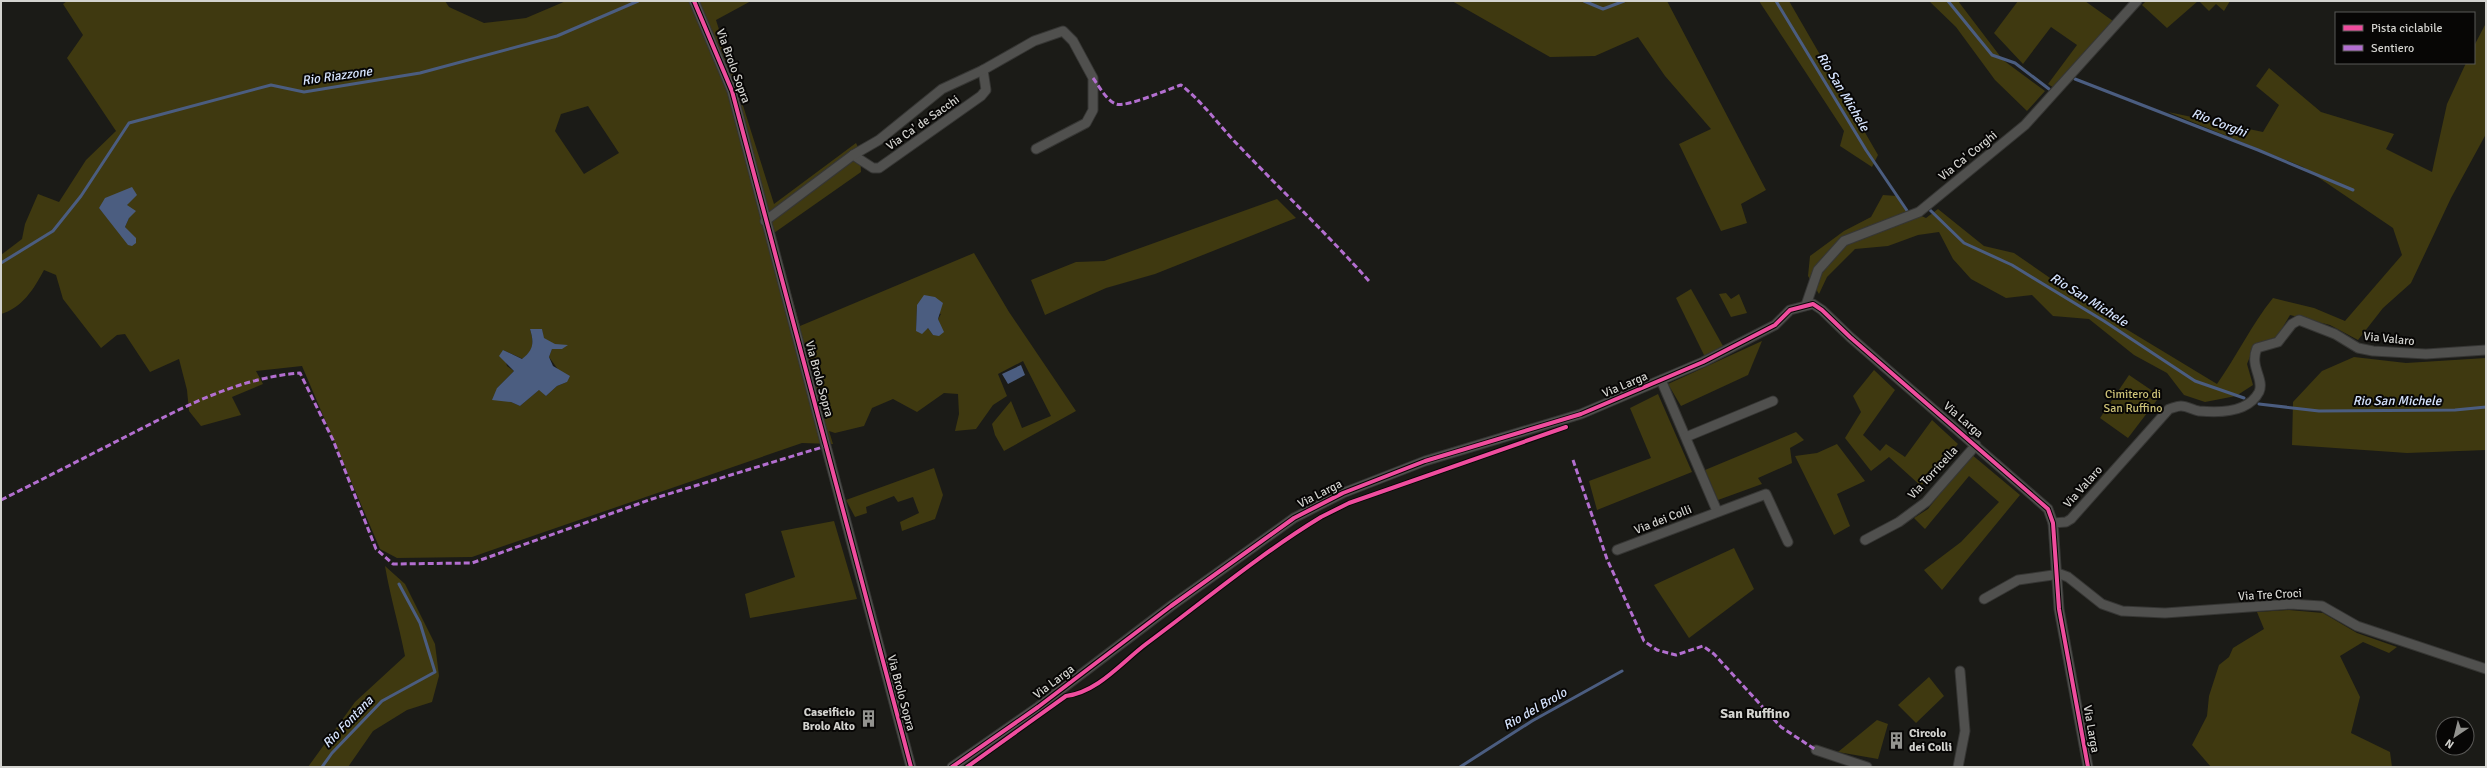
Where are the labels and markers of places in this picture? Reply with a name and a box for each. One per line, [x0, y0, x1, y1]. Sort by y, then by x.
place label: Caseificio Brolo Alto [803, 705, 855, 734]
building icon: Caseificio Brolo Alto [858, 709, 878, 729]
place label: Circolo dei Colli [1909, 726, 1952, 755]
building icon: Circolo dei Colli [1886, 730, 1906, 750]

